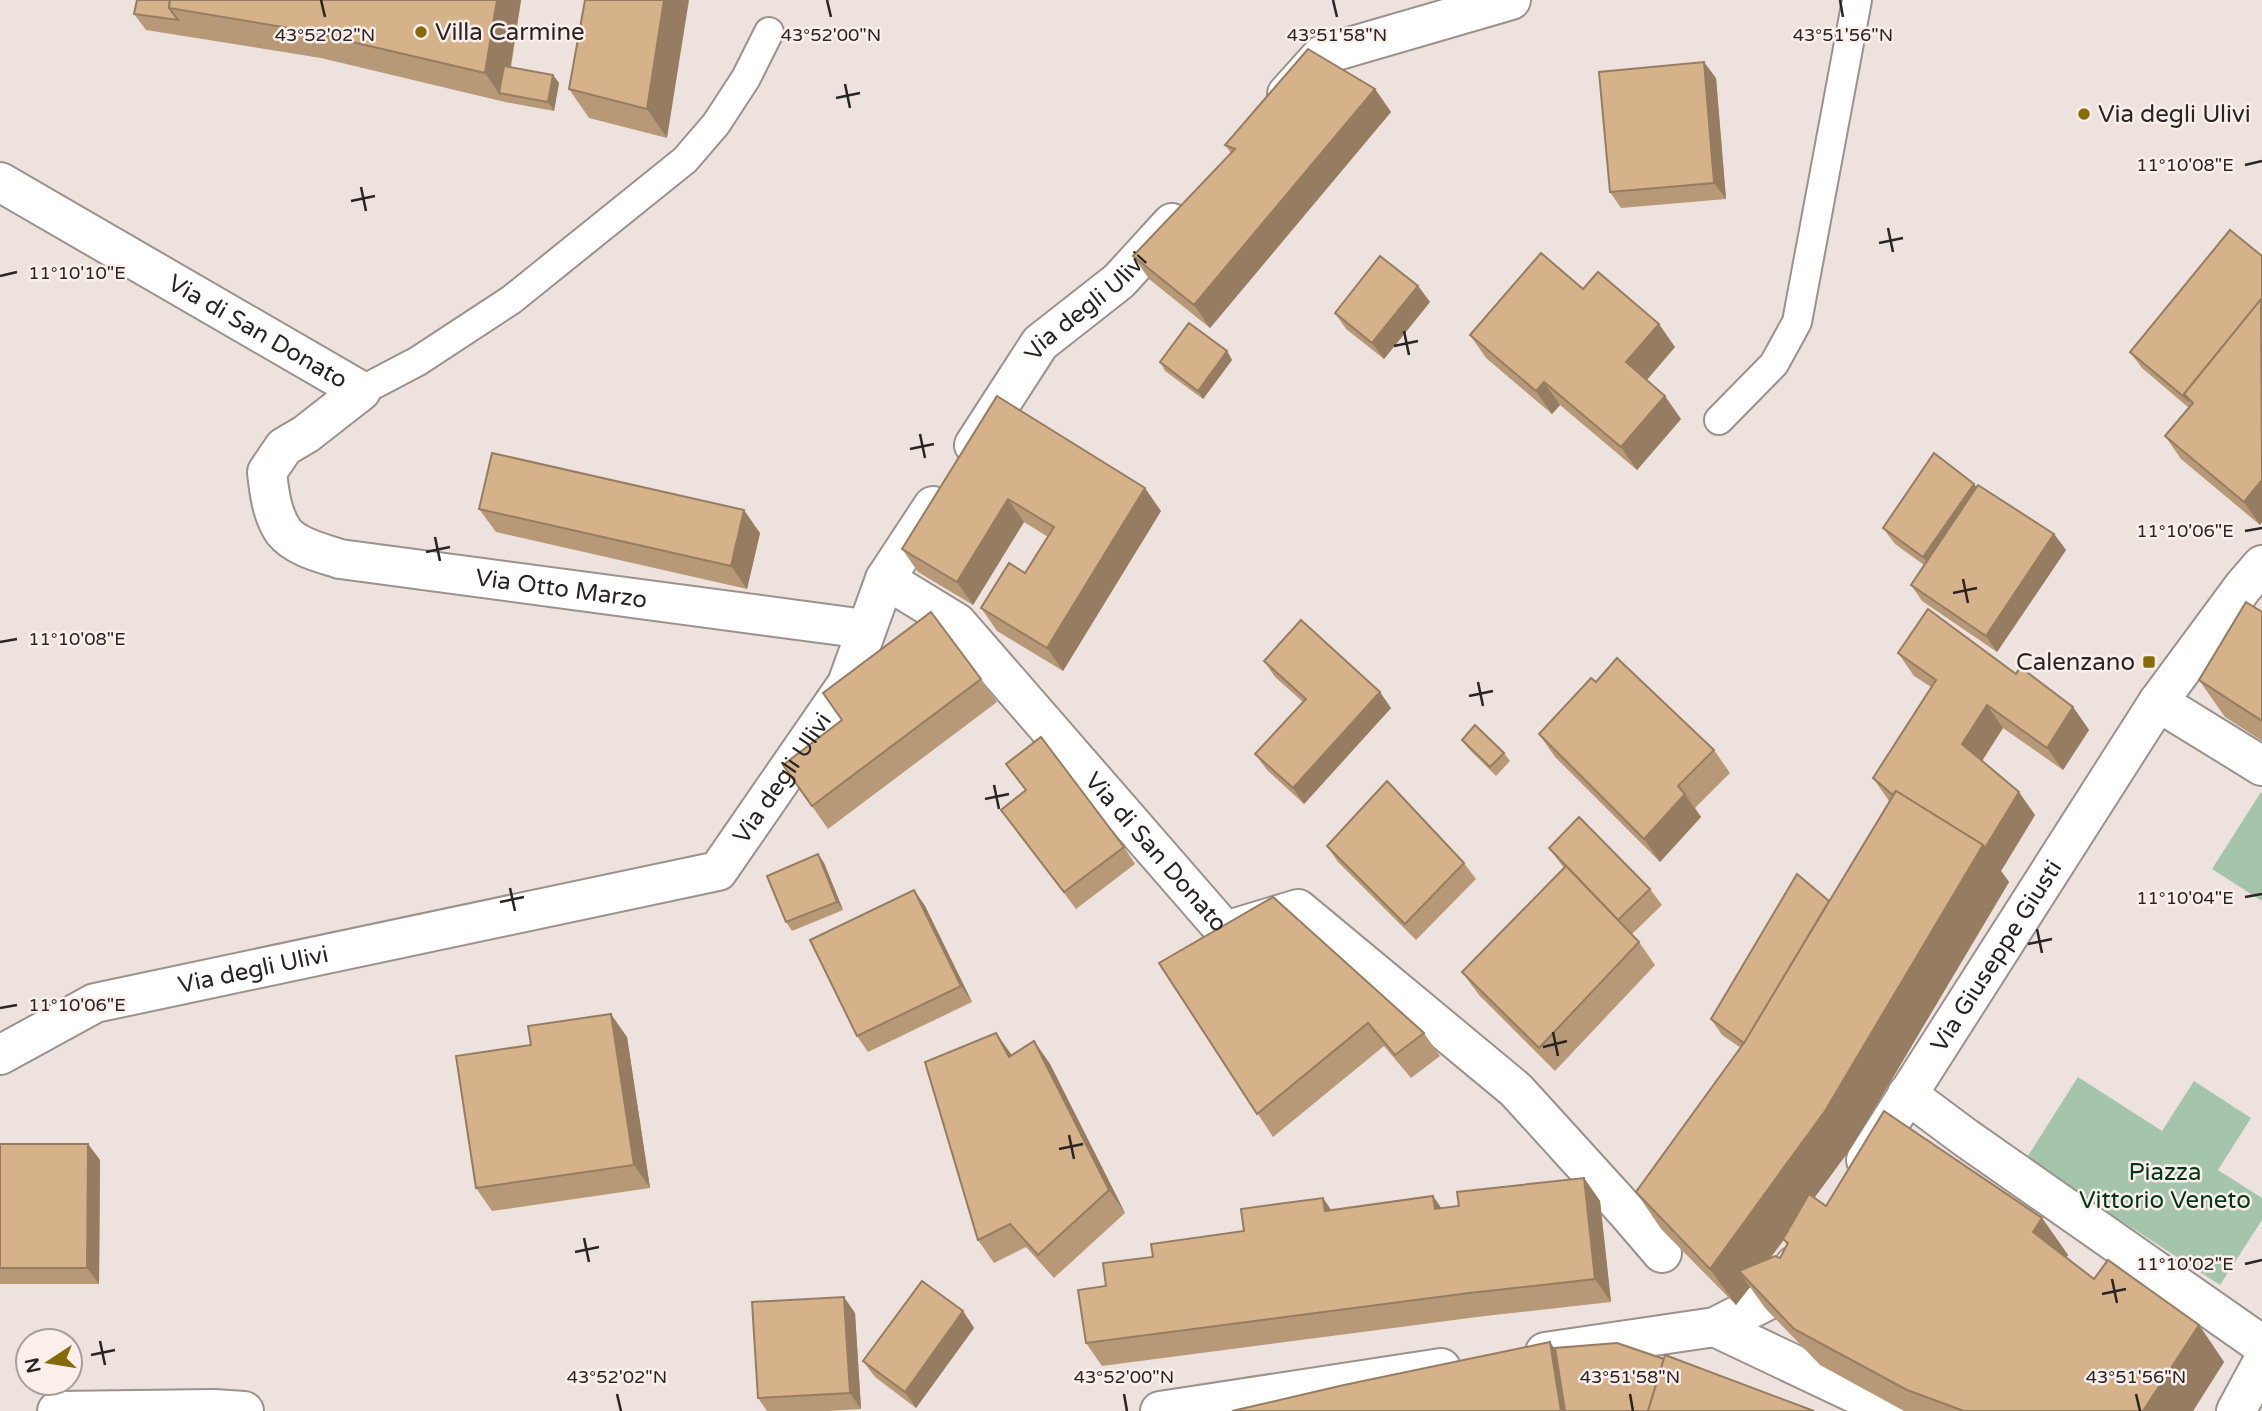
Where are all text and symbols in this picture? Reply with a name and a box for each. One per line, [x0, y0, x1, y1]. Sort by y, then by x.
place label: Villa Carmine [435, 18, 585, 47]
text: 43°52'02"N [275, 24, 375, 46]
marker: Villa Carmine [413, 24, 429, 40]
text: 43°52'00"N [781, 24, 881, 46]
text: 43°51'58"N [1287, 24, 1387, 46]
text: 43°51'56"N [1793, 24, 1893, 46]
place label: Via degli Ulivi [2098, 100, 2251, 129]
marker: Via degli Ulivi [2076, 106, 2092, 122]
text: 11°10'08"E [2136, 154, 2234, 176]
street label: Via degli Ulivi [1018, 246, 1153, 366]
text: 11°10'10"E [28, 262, 126, 284]
street label: Via di San Donato [163, 268, 353, 395]
text: 11°10'06"E [2136, 520, 2234, 542]
street label: Via Otto Marzo [474, 563, 649, 614]
text: 11°10'08"E [28, 628, 126, 650]
place label: Calenzano [2016, 648, 2135, 677]
marker: Calenzano [2141, 654, 2157, 670]
street label: Via degli Ulivi [727, 707, 837, 849]
street label: Via di San Donato [1079, 766, 1234, 938]
street label: Via Giuseppe Giusti [1924, 855, 2068, 1057]
text: 11°10'04"E [2136, 887, 2234, 909]
street label: Via degli Ulivi [175, 939, 331, 1000]
text: 11°10'06"E [28, 994, 126, 1016]
park label: Piazza Vittorio Veneto [2079, 1158, 2251, 1215]
text: 11°10'02"E [2136, 1253, 2234, 1275]
north arrow [14, 1327, 84, 1397]
text: N [21, 1356, 46, 1375]
text: 43°52'02"N [567, 1366, 667, 1388]
text: 43°52'00"N [1074, 1366, 1174, 1388]
text: 43°51'58"N [1580, 1366, 1680, 1388]
text: 43°51'56"N [2086, 1366, 2186, 1388]

